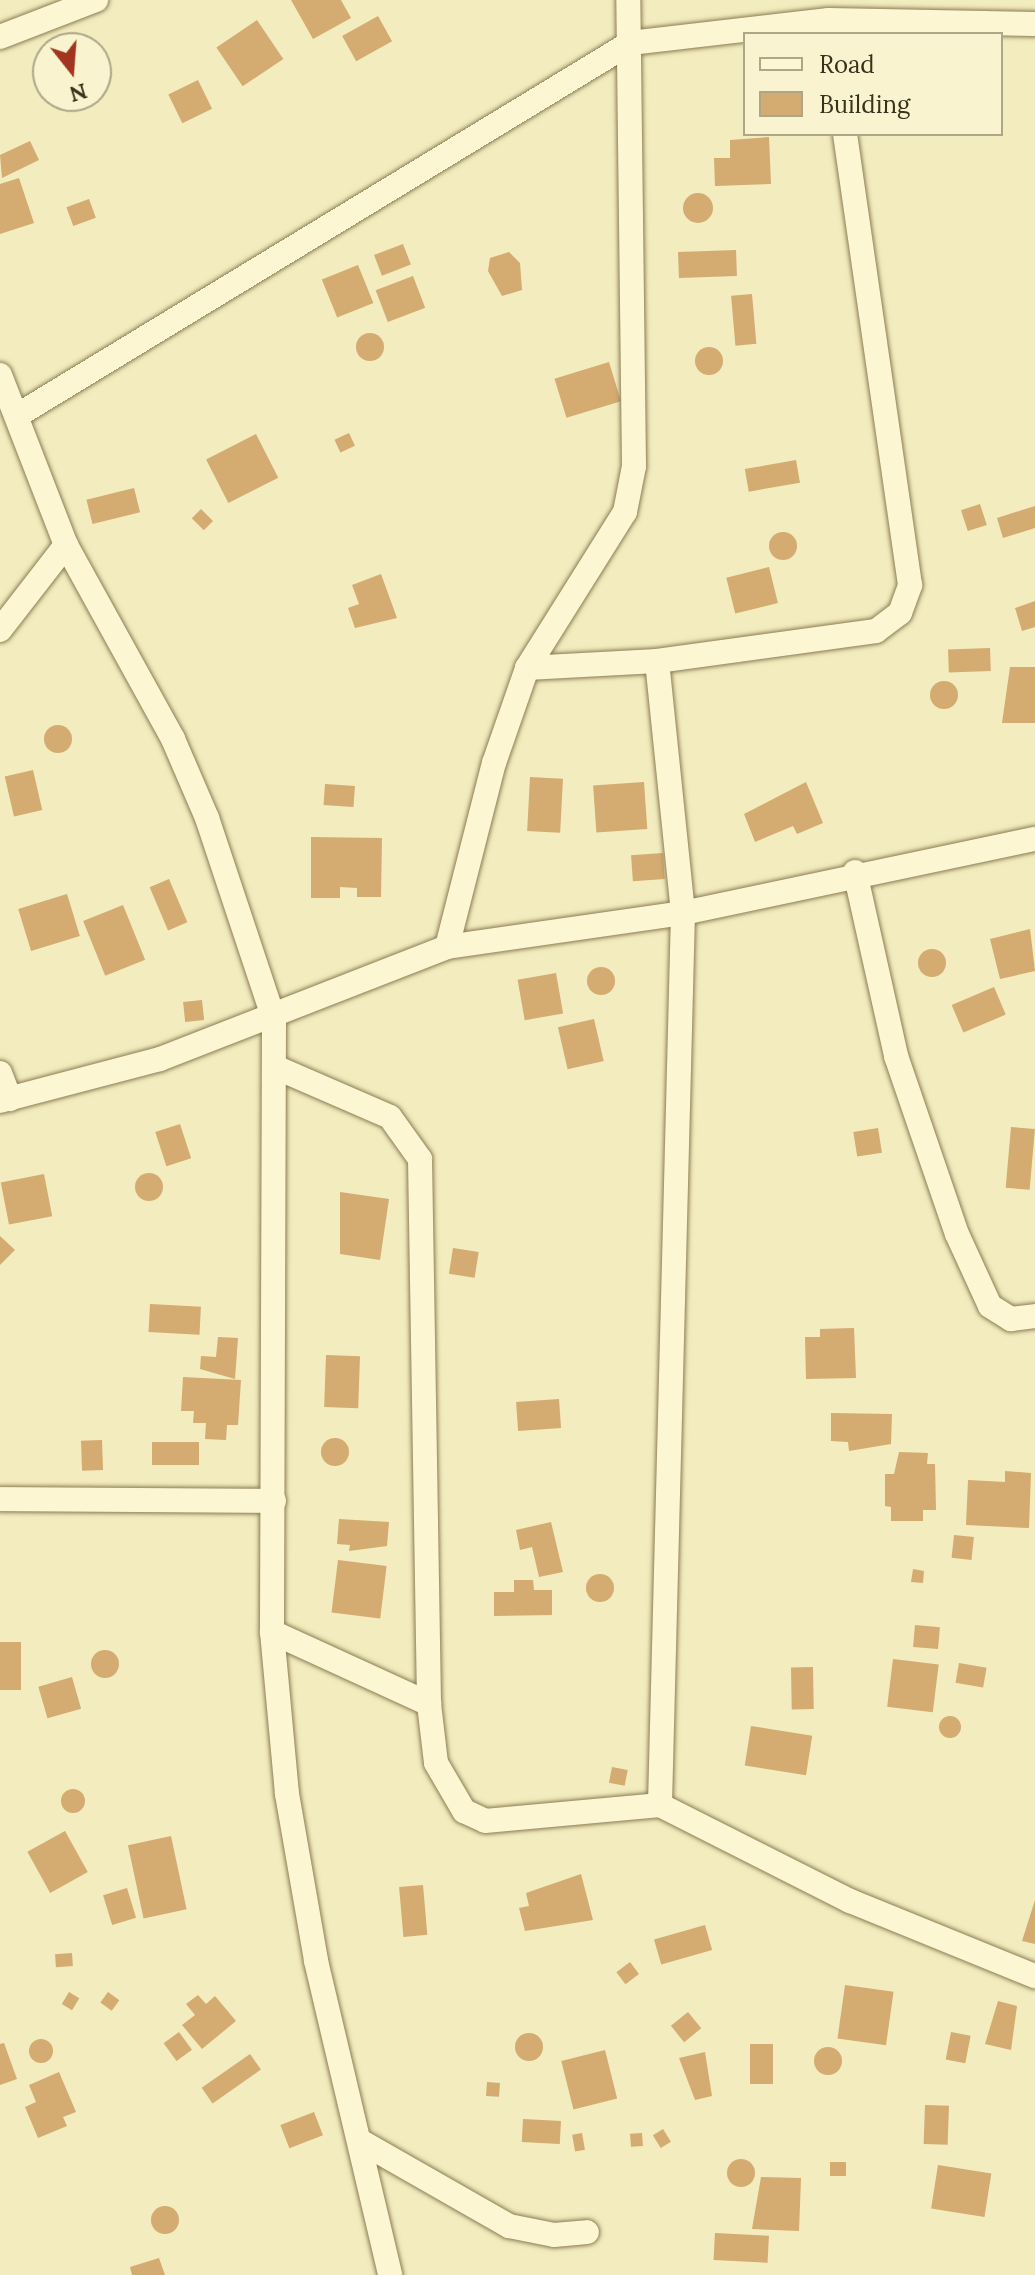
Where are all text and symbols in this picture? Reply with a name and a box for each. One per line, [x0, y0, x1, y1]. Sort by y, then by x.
north arrow [32, 32, 112, 112]
legend [743, 32, 1003, 136]
text: Road [819, 49, 875, 80]
text: N [66, 77, 91, 109]
text: Building [819, 89, 910, 120]

